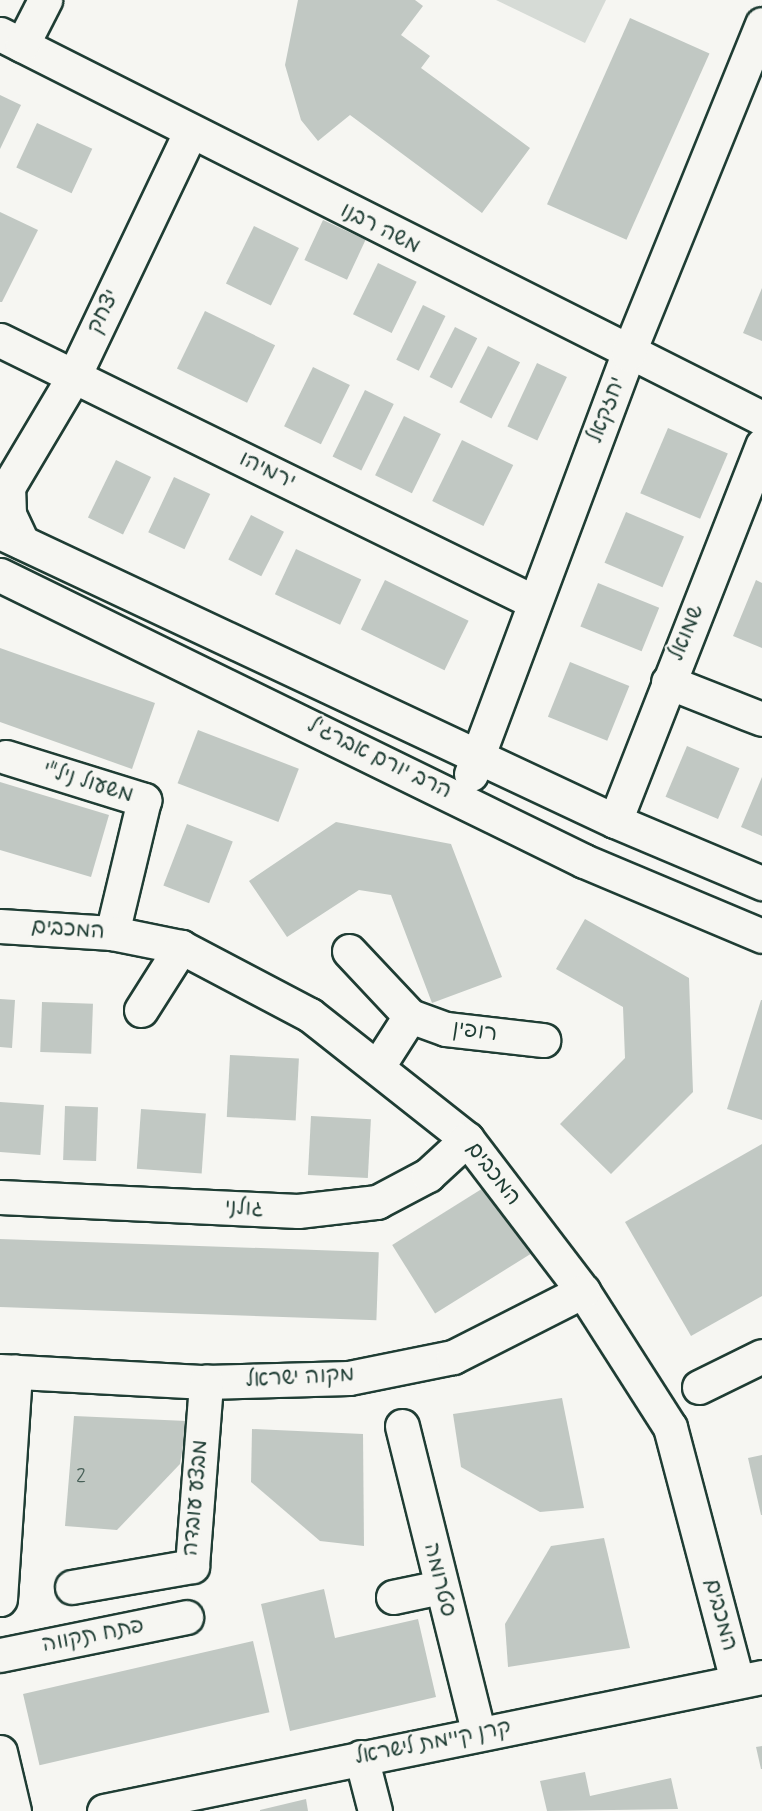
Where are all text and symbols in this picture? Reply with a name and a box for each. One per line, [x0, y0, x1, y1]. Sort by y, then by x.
street label: משה רבנו [336, 198, 424, 260]
street label: יצחק [82, 286, 126, 338]
street label: יחזקאל [582, 373, 632, 447]
street label: ירמיהו [235, 446, 299, 496]
street label: שמואל [664, 601, 710, 665]
street label: הרב יורם אברג'ל [303, 713, 455, 805]
street label: משעול ניל"י [40, 757, 136, 809]
street label: המכבים [30, 914, 106, 946]
street label: רופין [451, 1016, 499, 1048]
street label: המכבים [460, 1137, 526, 1211]
street label: גולני [224, 1195, 264, 1223]
street label: מקוה ישראל [245, 1362, 355, 1394]
street label: מבצע עובדה [178, 1439, 214, 1557]
house number: 2 [76, 1464, 86, 1488]
street label: סטרומה [417, 1540, 461, 1620]
street label: המכבים [698, 1576, 742, 1654]
street label: פתח תקווה [40, 1613, 146, 1659]
street label: קרן קיימת לישראל [353, 1715, 513, 1771]

